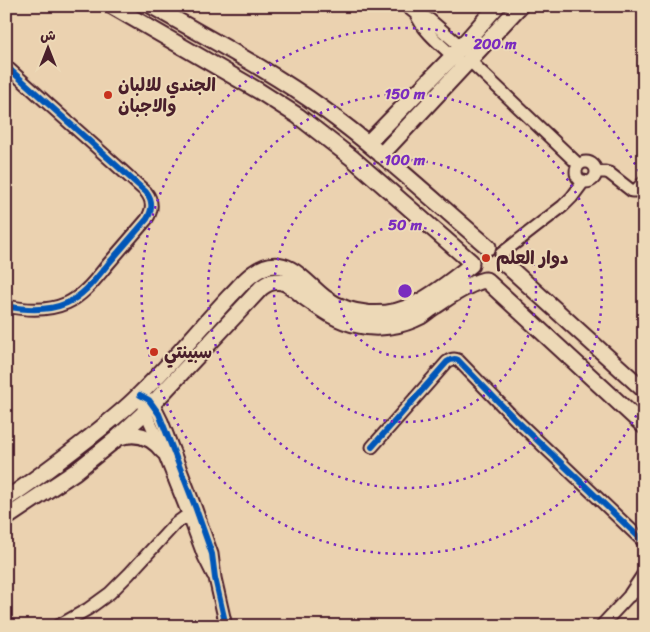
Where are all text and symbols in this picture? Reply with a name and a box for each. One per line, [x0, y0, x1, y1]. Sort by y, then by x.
north arrow [22, 22, 72, 72]
text: ش [40, 23, 56, 48]
text: 200 m [472, 31, 517, 57]
place label: الجندي للالبان والاجبان [118, 69, 216, 122]
text: 150 m [385, 81, 426, 107]
marker: الجندي للالبان والاجبان [102, 89, 114, 101]
text: 100 m [385, 147, 426, 173]
text: 50 m [388, 212, 423, 238]
place label: دوار العلم [496, 242, 569, 274]
marker: دوار العلم [480, 252, 492, 264]
centre of rings [396, 282, 414, 300]
place label: سبينتي [164, 336, 212, 368]
marker: سبينتي [148, 346, 160, 358]

